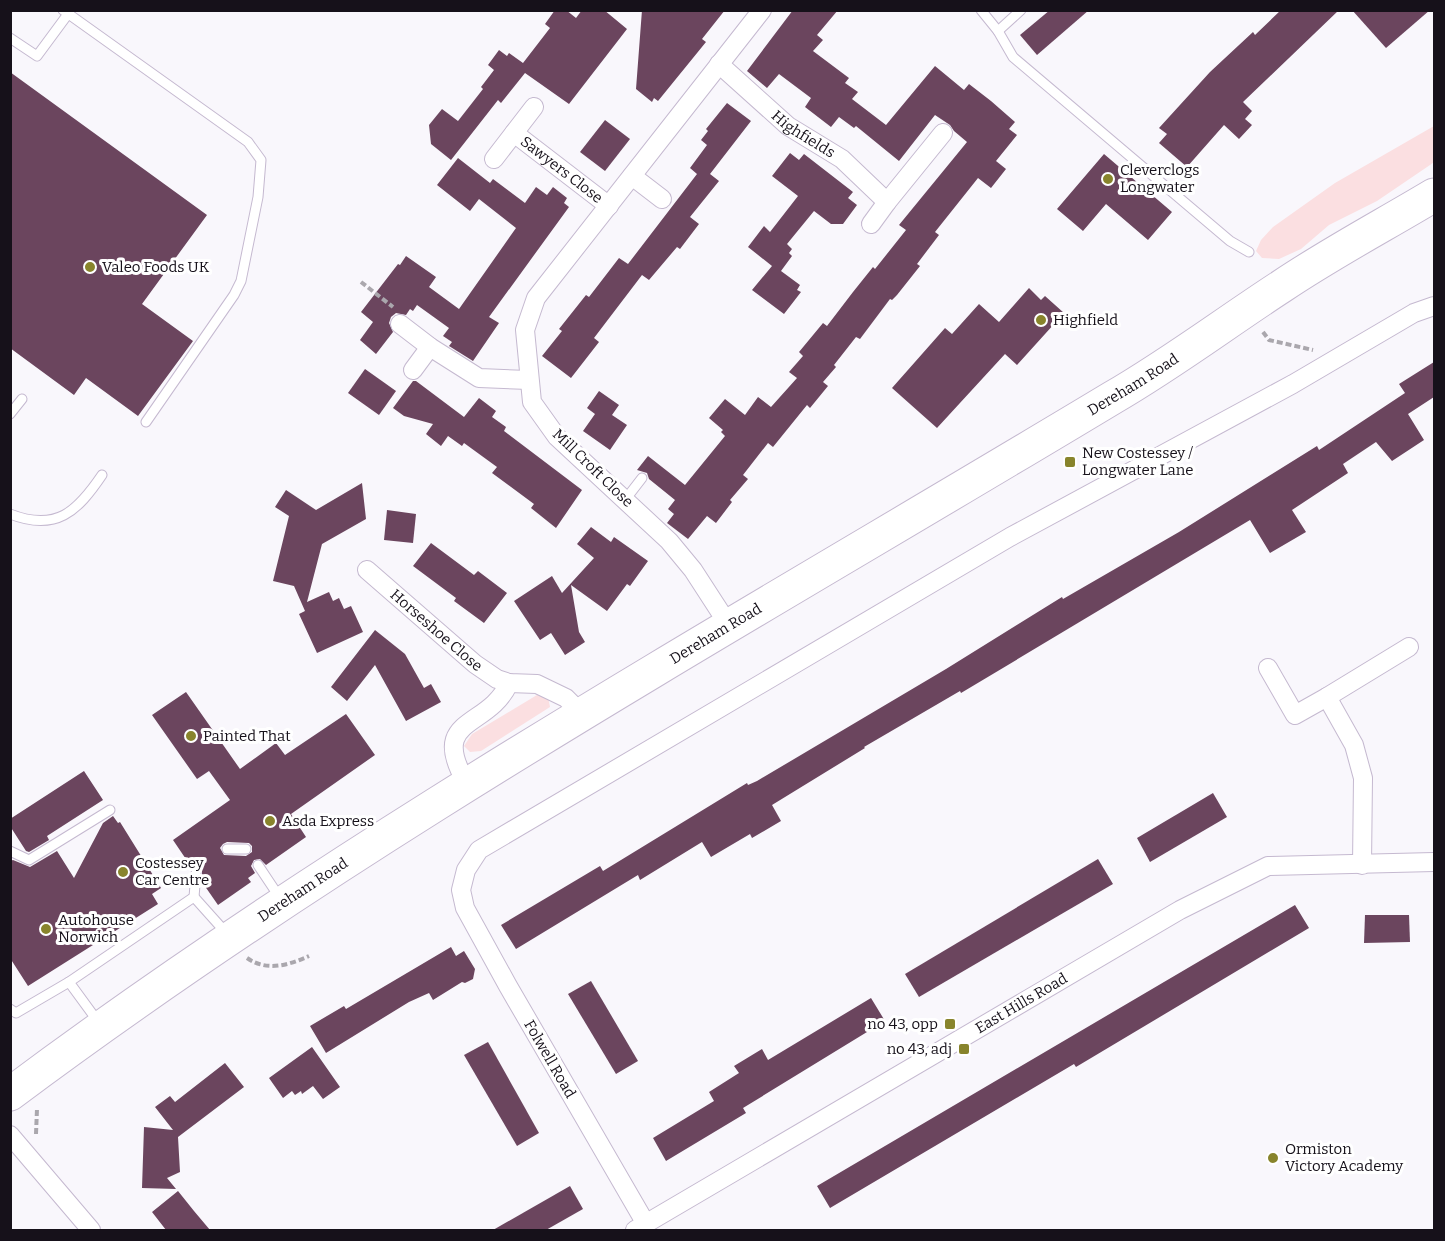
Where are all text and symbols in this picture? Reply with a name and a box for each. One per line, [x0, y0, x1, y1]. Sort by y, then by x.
street label: Highfields [768, 107, 838, 162]
street label: Sawyers Close [517, 132, 606, 207]
place label: Cleverclogs Longwater [1120, 161, 1199, 196]
marker: Cleverclogs Longwater [1101, 172, 1115, 186]
place label: Valeo Foods UK [102, 258, 210, 276]
marker: Valeo Foods UK [83, 260, 97, 274]
place label: Highfield [1053, 311, 1118, 329]
marker: Highfield [1034, 313, 1048, 327]
street label: Dereham Road [1084, 350, 1182, 420]
street label: Mill Croft Close [549, 425, 637, 511]
place label: New Costessey / Longwater Lane [1082, 444, 1193, 479]
marker: New Costessey / Longwater Lane [1063, 455, 1077, 469]
street label: Horseshoe Close [387, 585, 486, 675]
street label: Dereham Road [667, 599, 765, 668]
place label: Painted That [203, 727, 291, 745]
marker: Painted That [184, 729, 198, 743]
place label: Asda Express [282, 812, 374, 830]
marker: Asda Express [263, 814, 277, 828]
place label: Costessey Car Centre [135, 854, 209, 889]
street label: Dereham Road [255, 854, 351, 926]
marker: Costessey Car Centre [116, 865, 130, 879]
place label: Autohouse Norwich [58, 911, 134, 946]
marker: Autohouse Norwich [39, 922, 53, 936]
street label: East Hills Road [972, 969, 1071, 1037]
place label: no 43, opp [867, 1015, 938, 1033]
street label: Folwell Road [520, 1017, 580, 1101]
marker: no 43, opp [943, 1017, 957, 1031]
place label: no 43, adj [887, 1040, 952, 1058]
marker: no 43, adj [957, 1042, 971, 1056]
place label: Ormiston Victory Academy [1285, 1140, 1403, 1175]
marker: Ormiston Victory Academy [1266, 1151, 1280, 1165]

